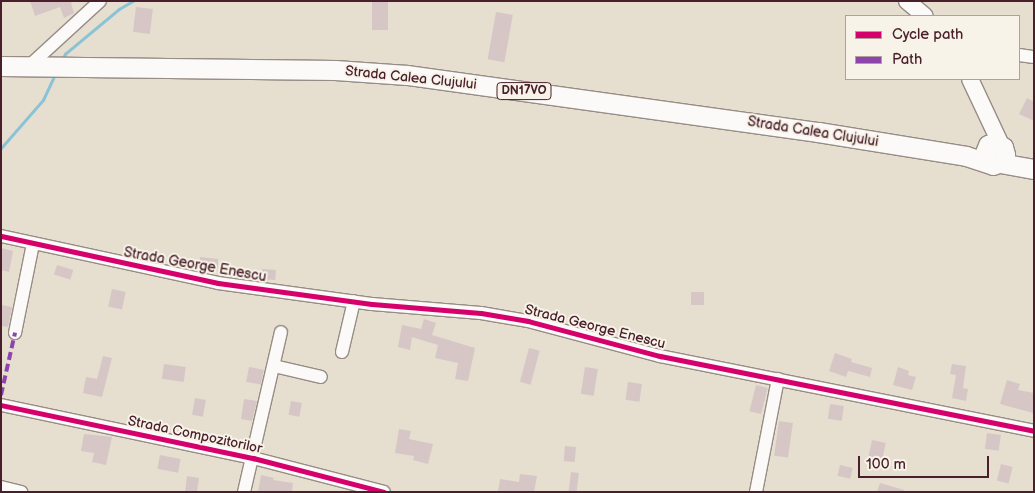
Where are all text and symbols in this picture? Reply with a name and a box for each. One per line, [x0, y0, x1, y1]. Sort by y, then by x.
legend [845, 15, 1020, 80]
text: Cycle path [892, 25, 963, 44]
text: Path [892, 50, 922, 69]
street label: Strada Calea Clujului [344, 63, 478, 93]
road number: DN17VO [496, 82, 552, 100]
street label: Strada Calea Clujului [746, 113, 880, 151]
street label: Strada George Enescu [122, 244, 268, 286]
street label: Strada George Enescu [523, 301, 667, 353]
street label: Strada Compozitorilor [126, 413, 264, 457]
scale bar [860, 446, 991, 478]
text: 100 m [866, 455, 906, 474]

